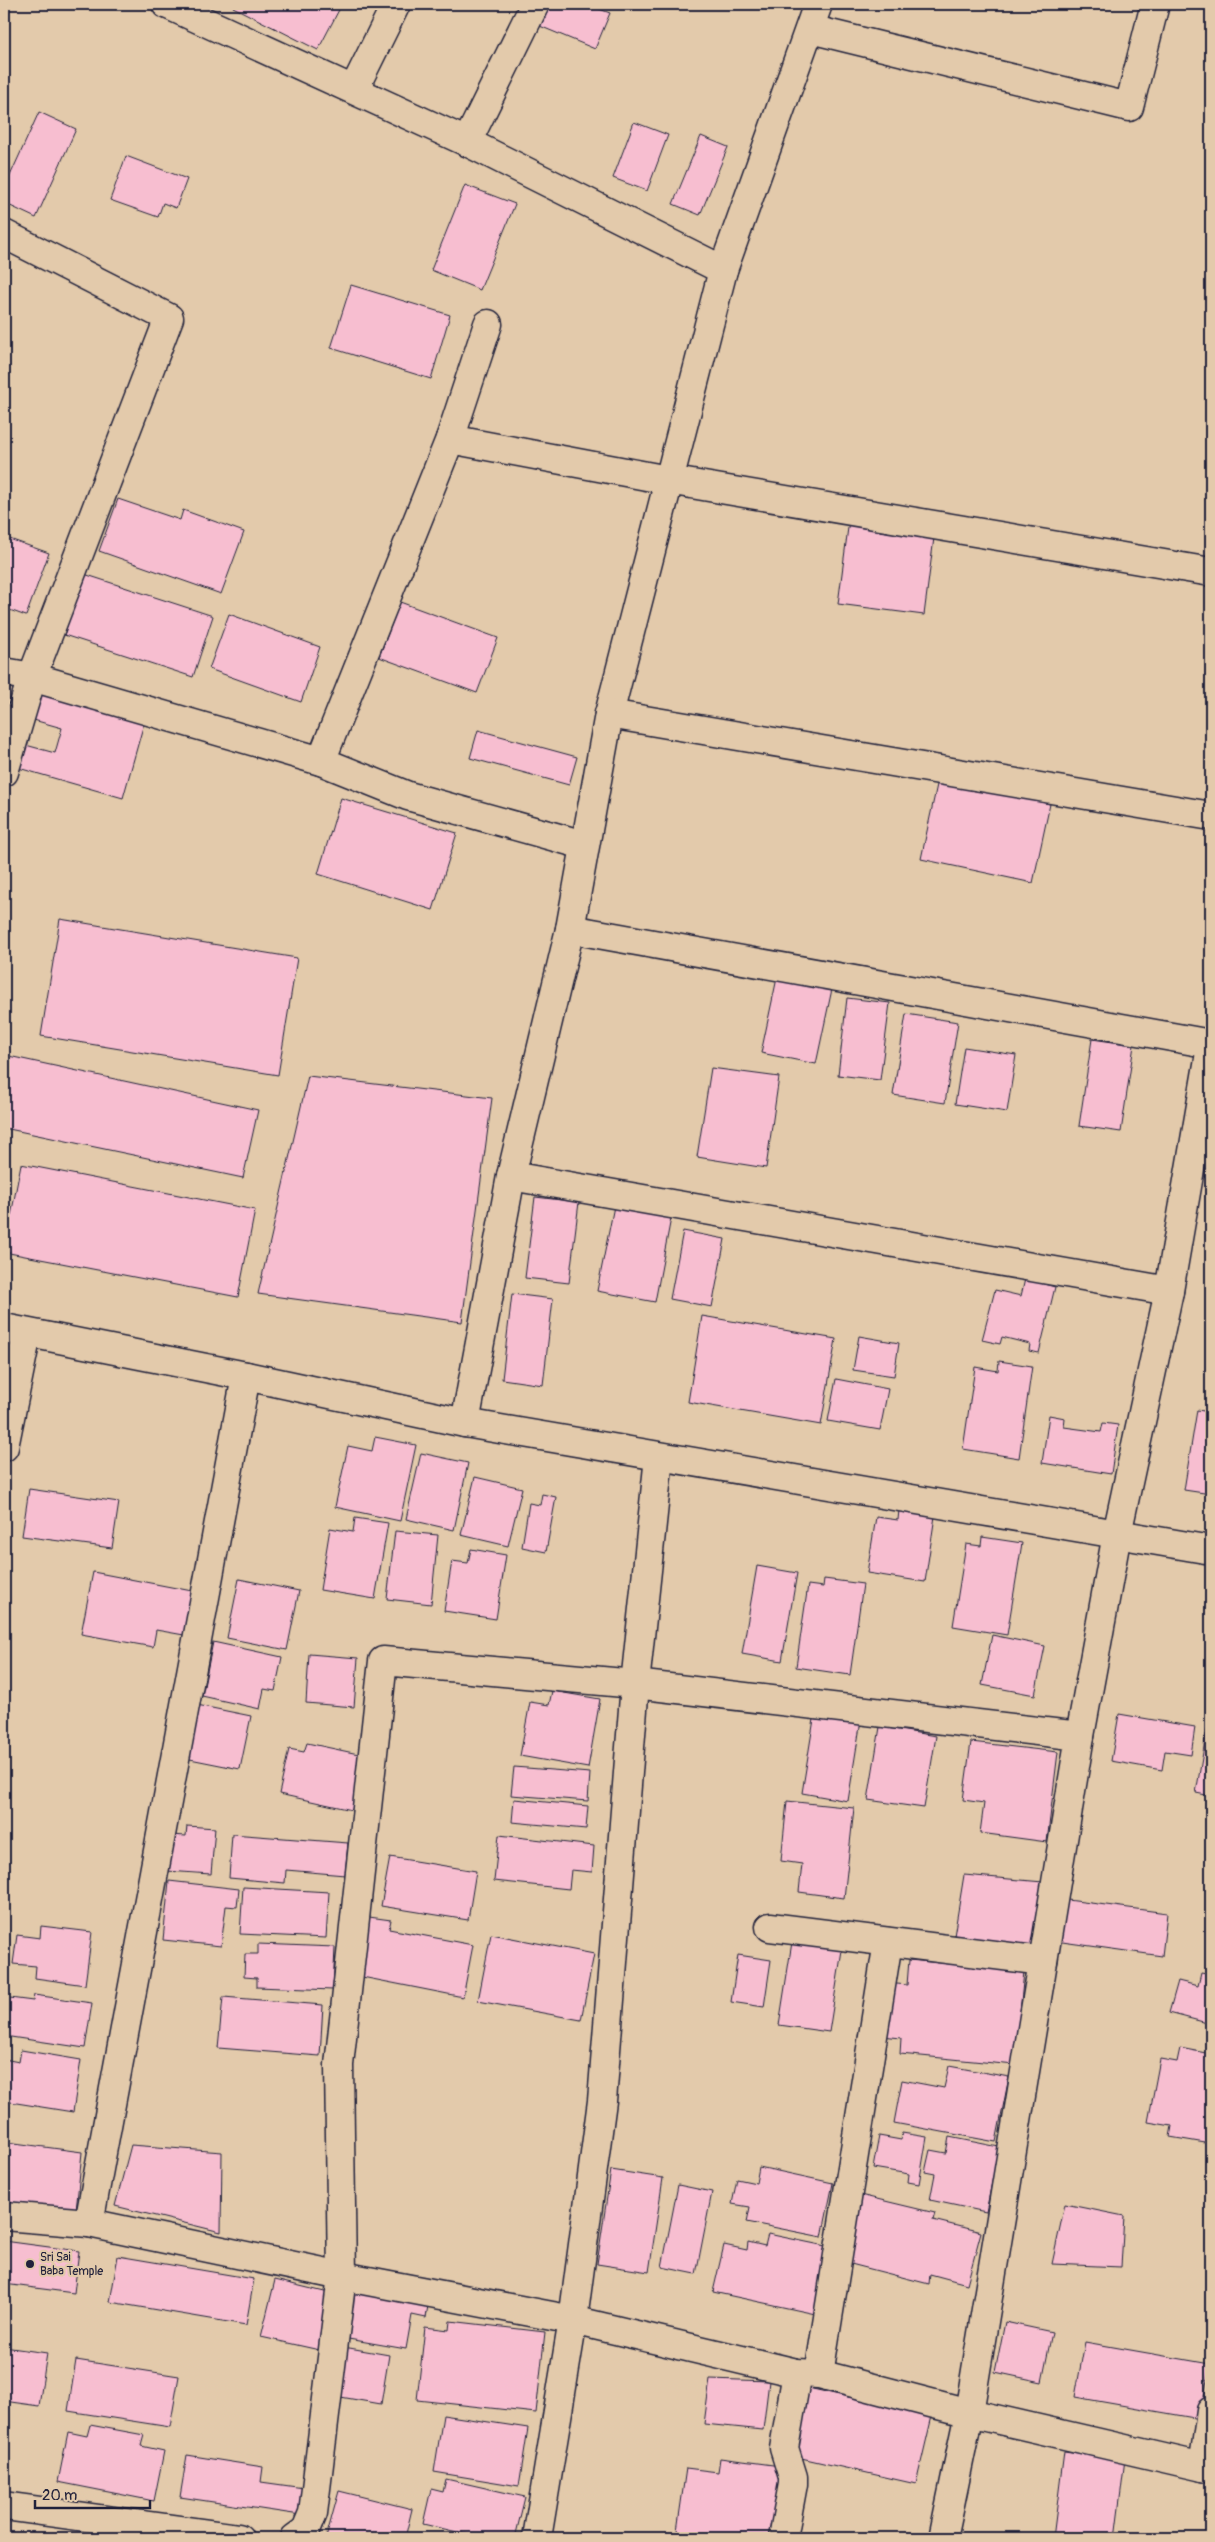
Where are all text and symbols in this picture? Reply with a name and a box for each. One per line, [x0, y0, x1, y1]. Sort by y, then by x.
place label: Sri Sai Baba Temple [40, 2250, 103, 2279]
marker: Sri Sai Baba Temple [24, 2258, 36, 2270]
scale bar [35, 2477, 150, 2509]
text: 20 m [42, 2486, 77, 2505]

